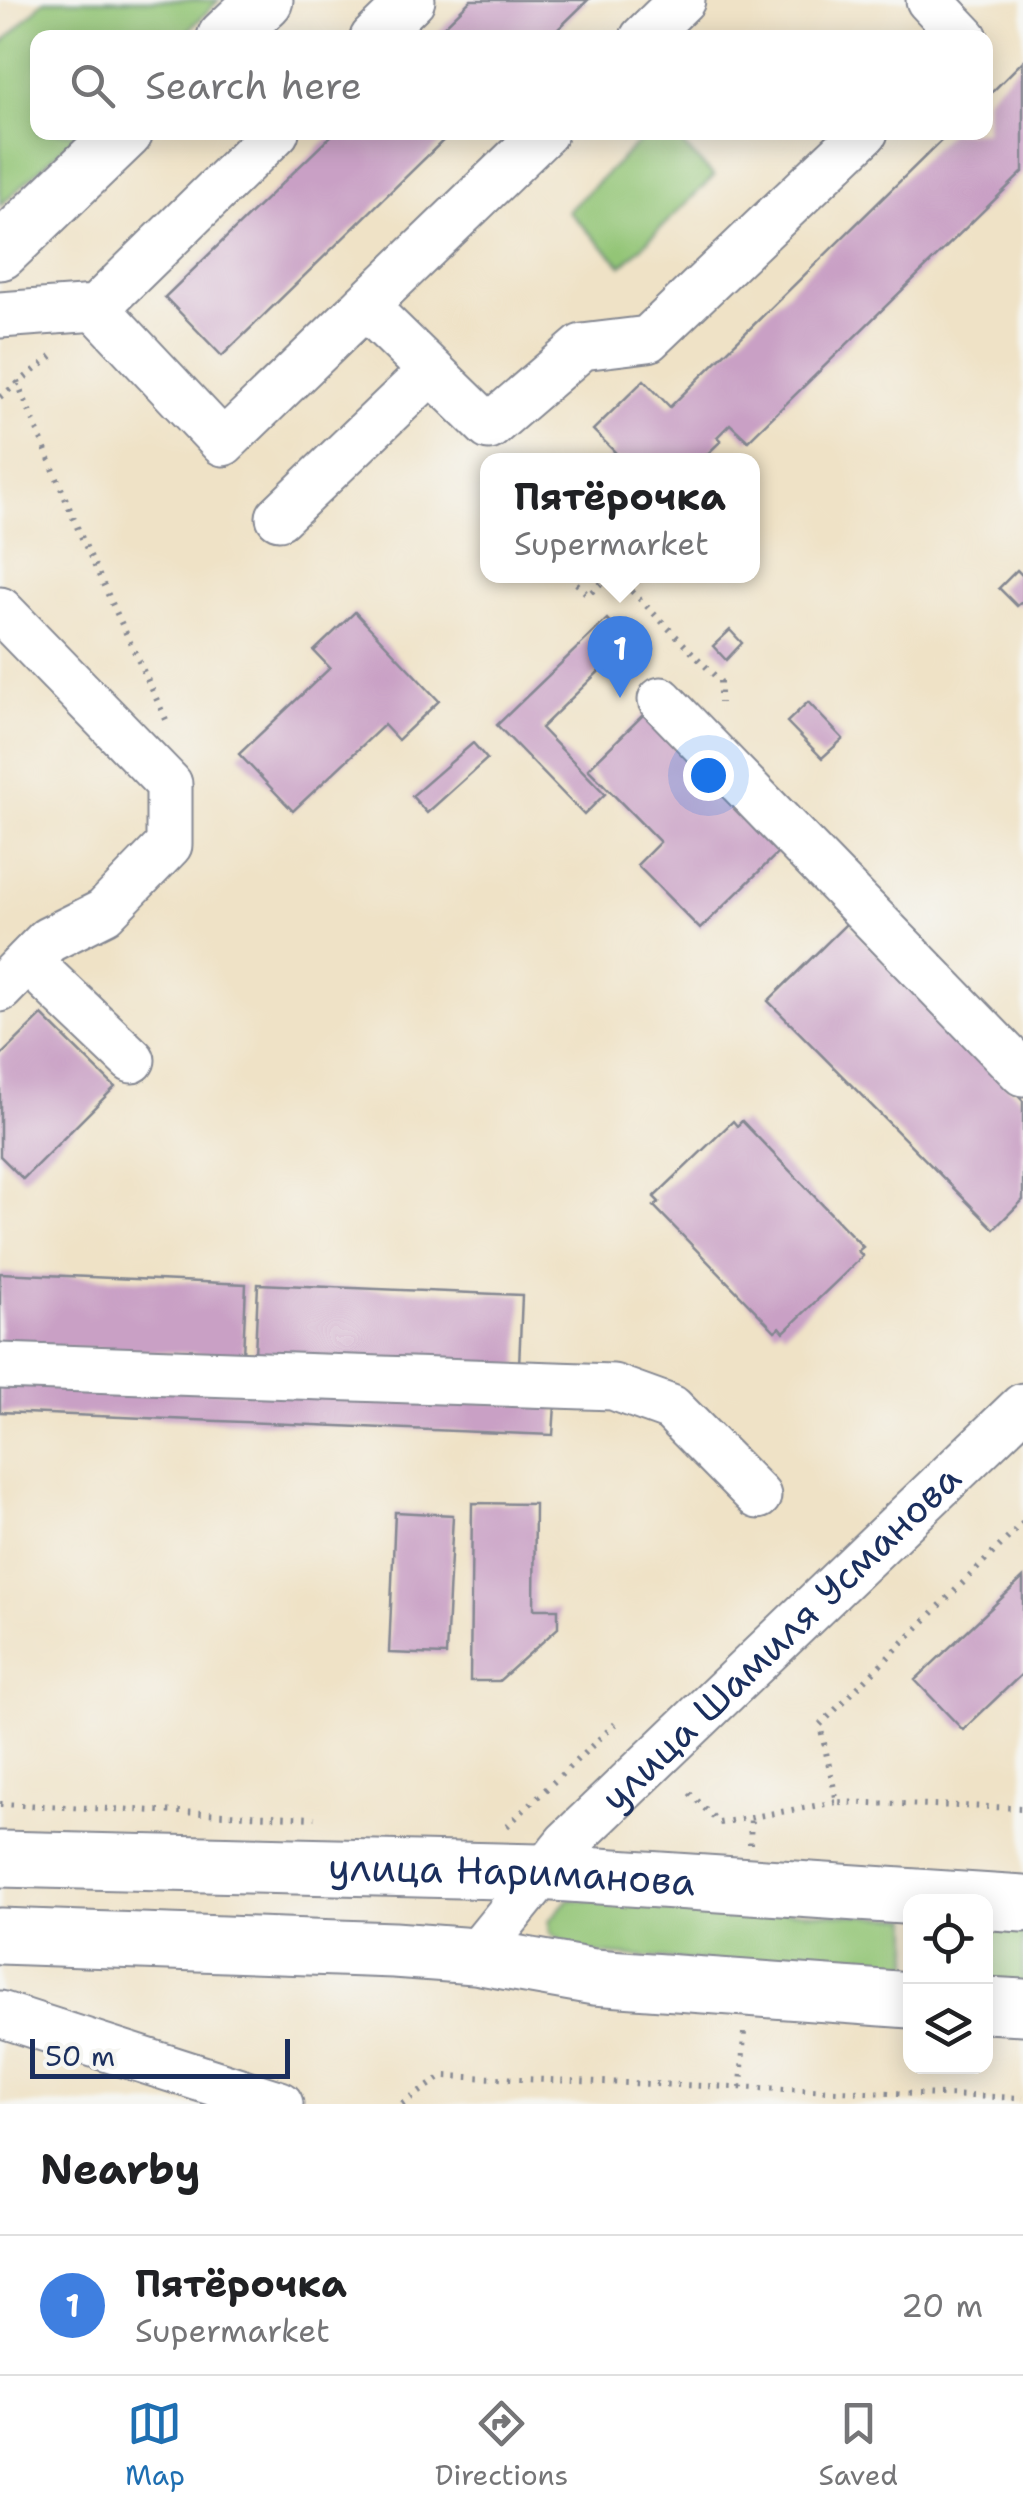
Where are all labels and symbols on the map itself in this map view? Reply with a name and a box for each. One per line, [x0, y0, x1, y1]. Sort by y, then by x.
pin: 1 [588, 616, 652, 698]
your location [683, 750, 734, 801]
street label: улица Шамиля Усманова [590, 1453, 972, 1822]
street label: улица Нариманова [328, 1841, 697, 1907]
scale bar [30, 2034, 290, 2078]

